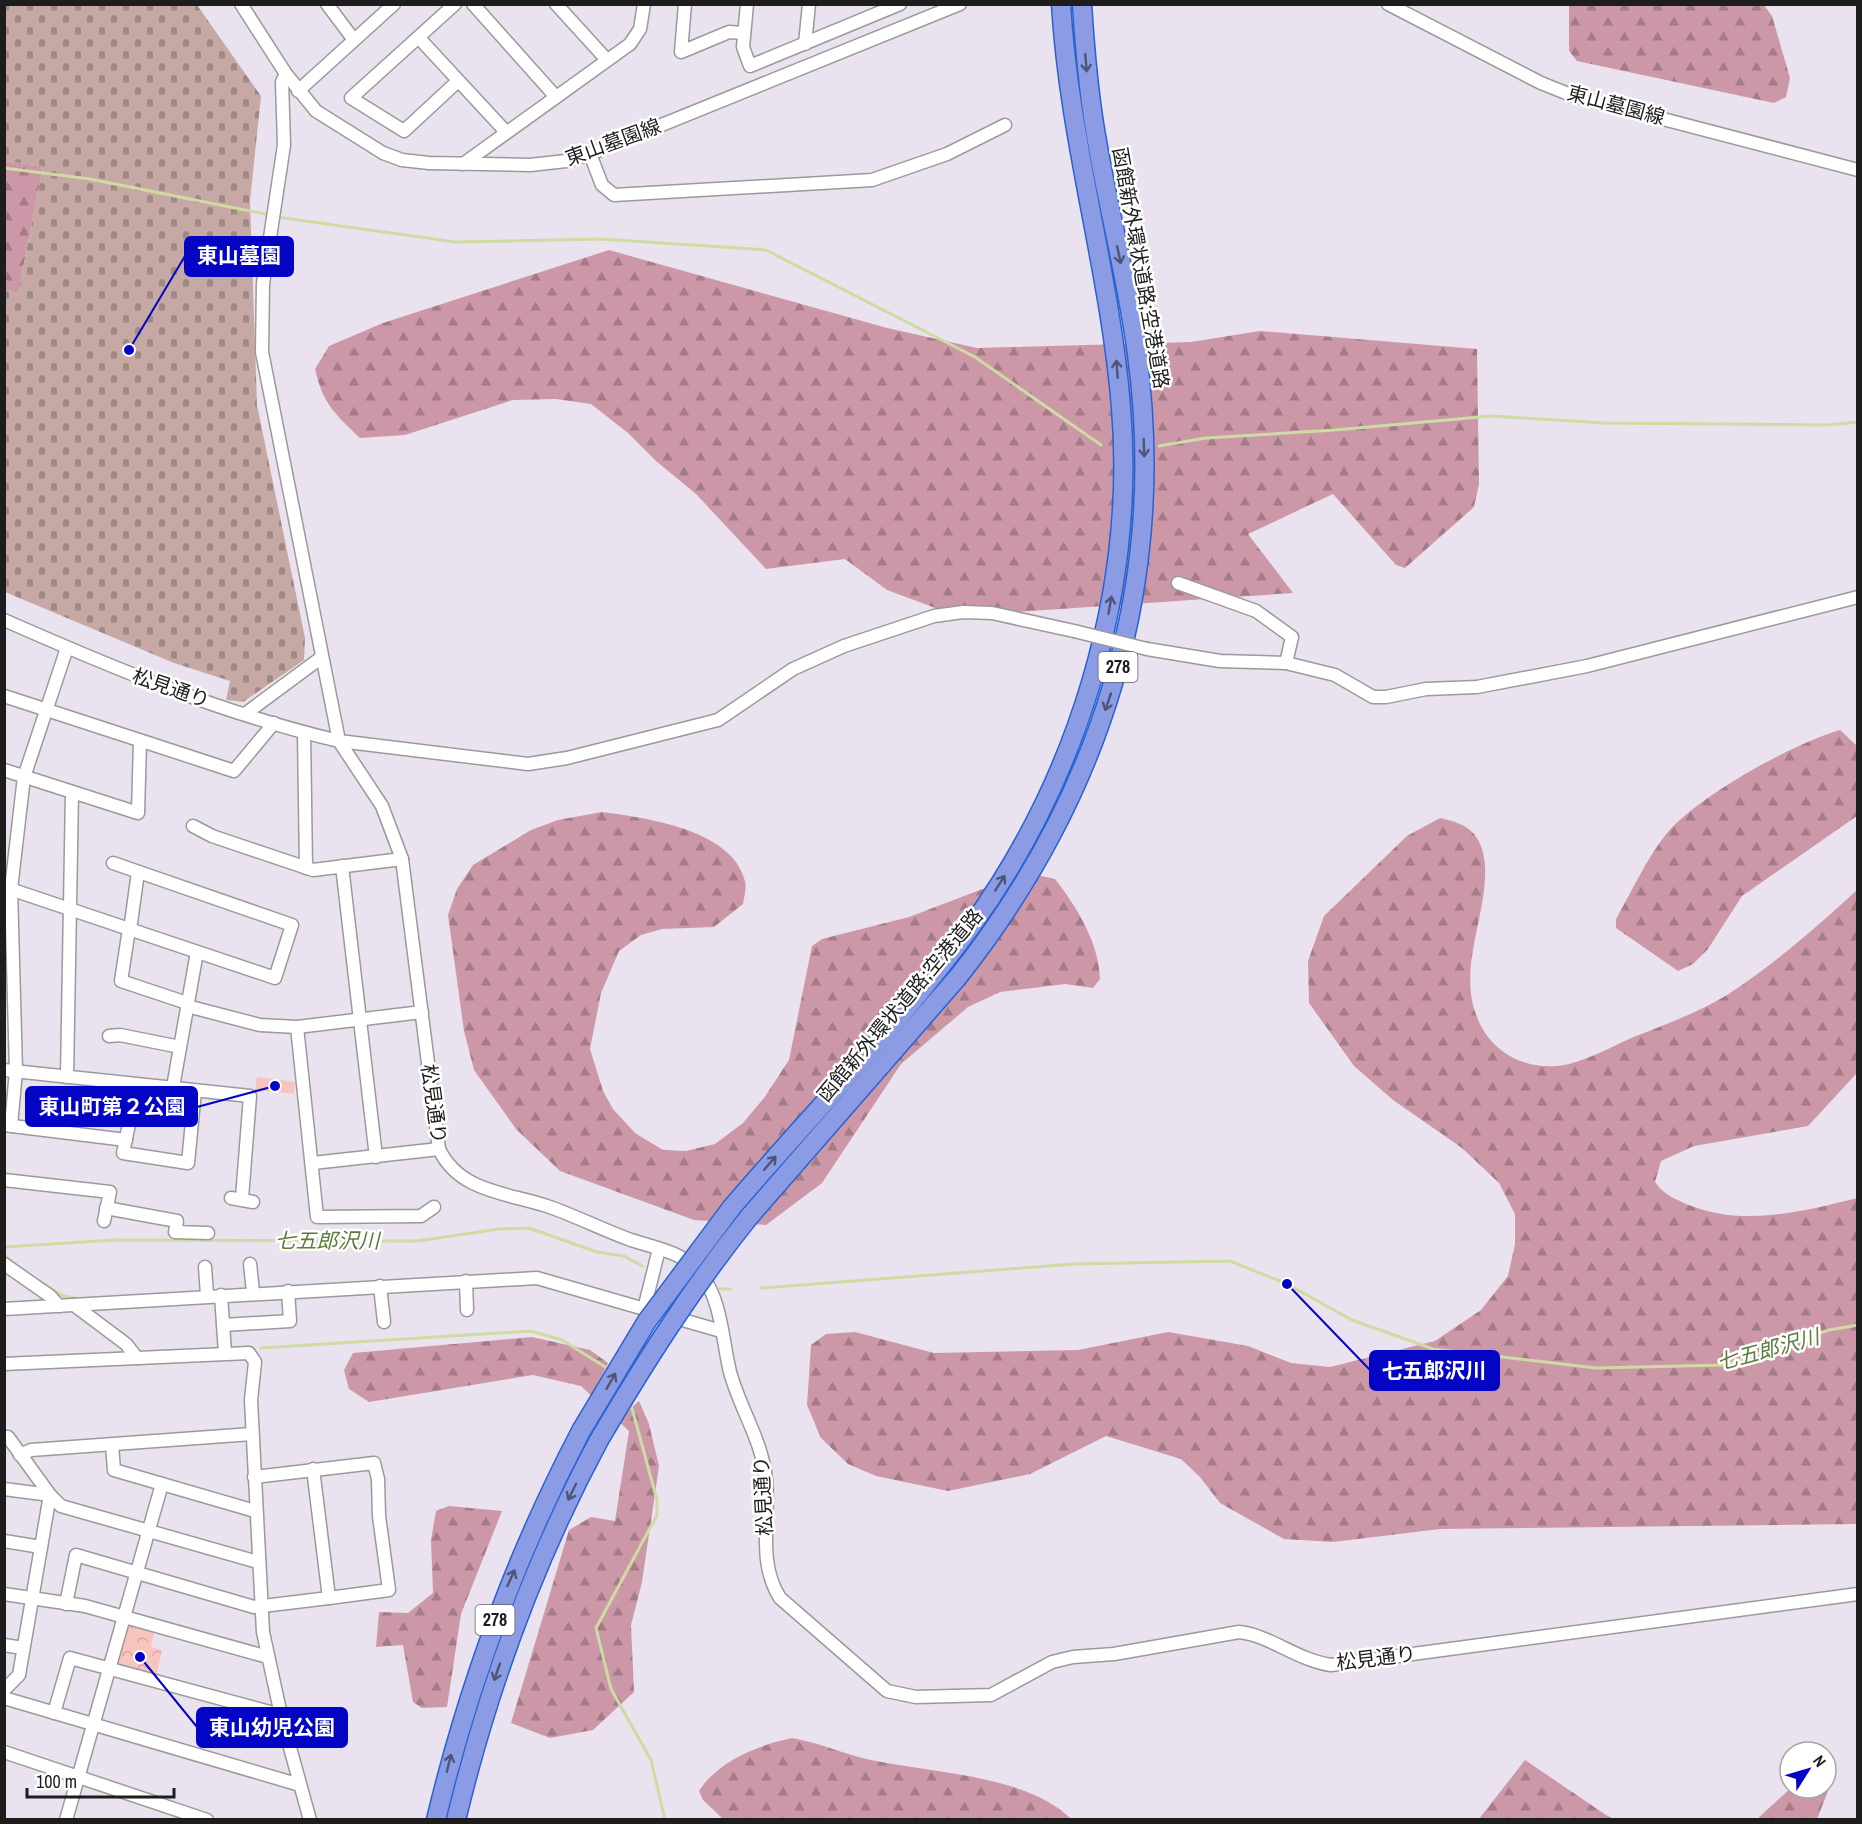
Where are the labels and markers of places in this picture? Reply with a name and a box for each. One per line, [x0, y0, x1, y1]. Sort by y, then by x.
callout: 東山墓園 [185, 237, 293, 276]
callout: 東山町第２公園 [26, 1087, 197, 1126]
callout: 七五郎沢川 [1370, 1351, 1499, 1390]
callout: 東山幼児公園 [197, 1708, 347, 1747]

